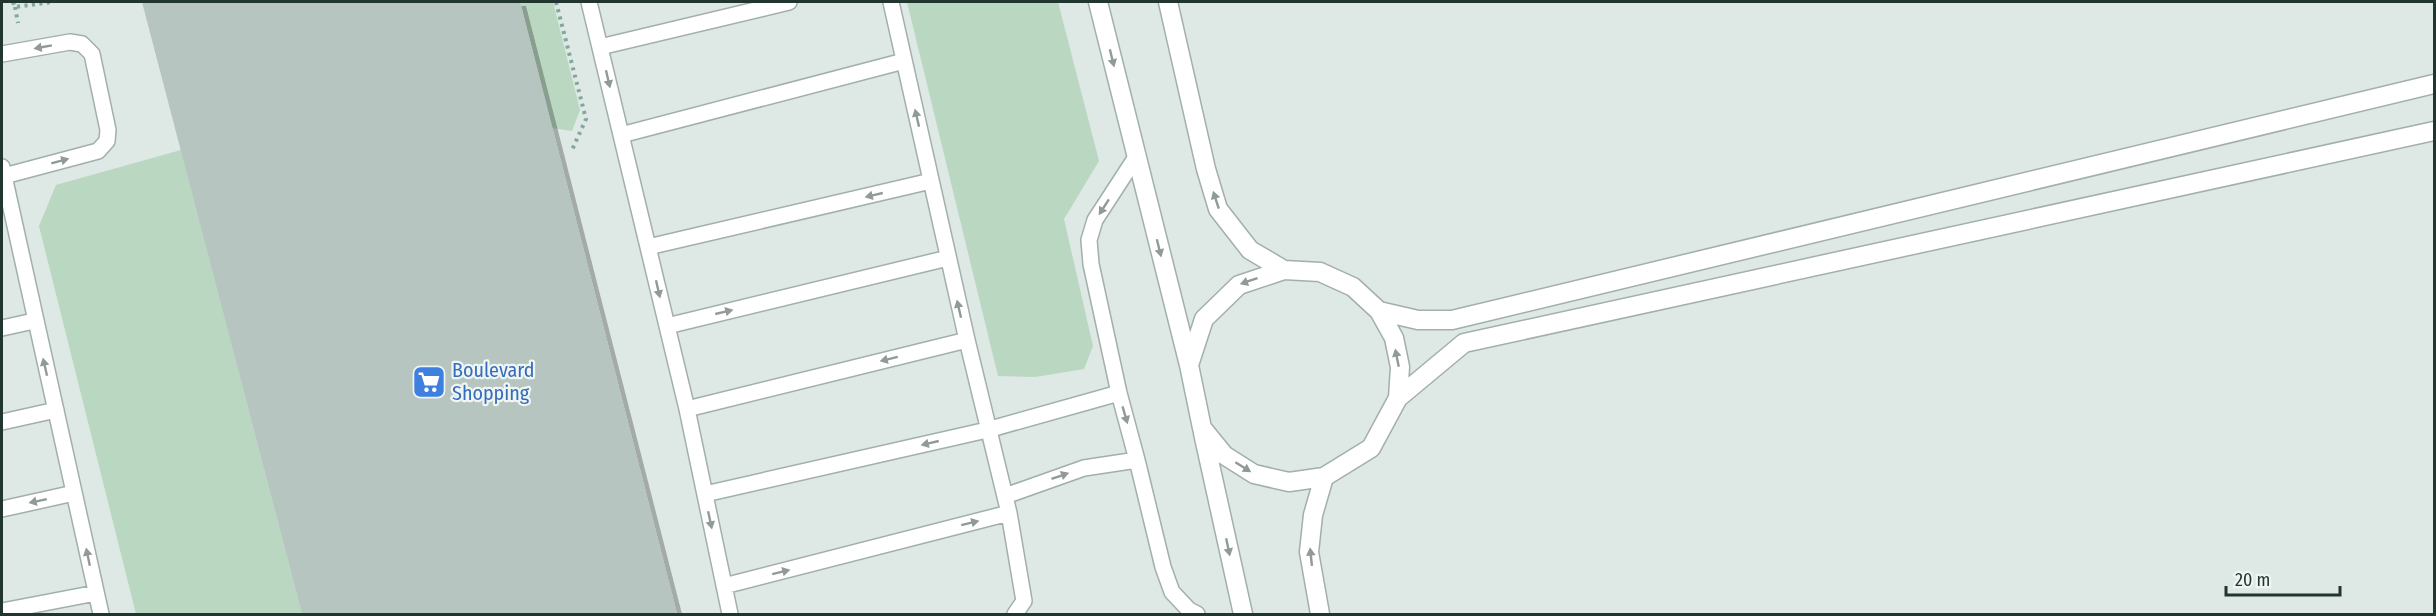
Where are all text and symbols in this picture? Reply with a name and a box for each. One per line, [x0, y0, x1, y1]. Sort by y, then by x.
one-way arrow [33, 43, 52, 52]
one-way arrow [1107, 49, 1117, 68]
one-way arrow [603, 70, 613, 88]
one-way arrow [912, 109, 921, 128]
one-way arrow [51, 155, 69, 165]
one-way arrow [865, 190, 883, 200]
one-way arrow [1211, 191, 1220, 209]
one-way arrow [1099, 198, 1110, 215]
one-way arrow [1155, 239, 1164, 257]
one-way arrow [1240, 277, 1258, 287]
one-way arrow [654, 280, 664, 298]
one-way arrow [954, 299, 964, 318]
one-way arrow [715, 307, 733, 317]
one-way arrow [1392, 348, 1402, 367]
one-way arrow [880, 355, 898, 365]
one-way arrow [40, 358, 50, 376]
place label: Boulevard Shopping [452, 358, 534, 405]
supermarket icon: Boulevard Shopping [411, 364, 447, 400]
one-way arrow [1121, 406, 1130, 424]
one-way arrow [921, 438, 940, 448]
one-way arrow [1235, 461, 1251, 472]
one-way arrow [1051, 471, 1069, 481]
one-way arrow [28, 497, 47, 506]
one-way arrow [706, 511, 716, 529]
one-way arrow [961, 518, 979, 527]
one-way arrow [1224, 537, 1233, 556]
one-way arrow [1306, 547, 1316, 566]
one-way arrow [83, 548, 93, 567]
scale bar [2226, 559, 2340, 597]
one-way arrow [772, 566, 790, 576]
text: 20 m [2235, 569, 2270, 591]

